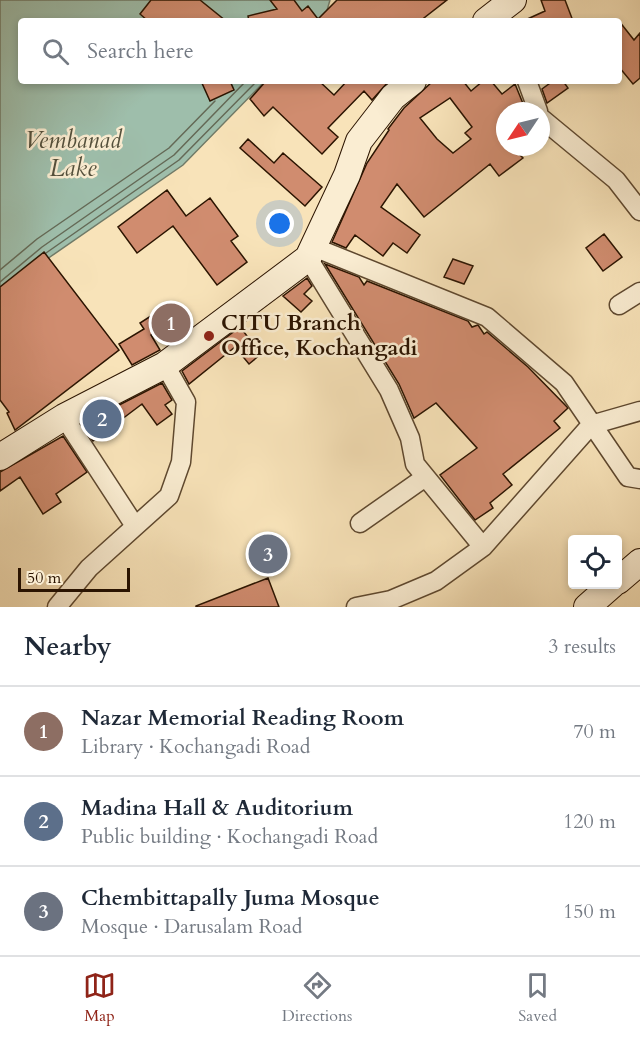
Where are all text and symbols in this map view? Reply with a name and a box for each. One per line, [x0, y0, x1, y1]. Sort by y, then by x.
search box [18, 18, 622, 84]
icon: search [39, 35, 72, 68]
text: Search here [87, 36, 194, 66]
north arrow [496, 102, 550, 156]
water label: Vembanad Lake [25, 124, 123, 185]
your location [265, 209, 294, 238]
pin: 1 [152, 300, 190, 346]
place label: CITU Branch Office, Kochangadi [221, 308, 417, 363]
marker: CITU Branch Office, Kochangadi [202, 329, 216, 343]
pin: 2 [82, 396, 122, 442]
pin: 3 [248, 532, 288, 576]
map controls [568, 535, 622, 589]
button: locate [568, 535, 622, 589]
scale bar [18, 565, 130, 592]
text: 50 m [27, 567, 61, 589]
text: Nearby [24, 629, 112, 664]
text: 3 results [548, 633, 616, 660]
text: Nazar Memorial Reading Room [81, 703, 404, 733]
text: 1 [38, 718, 49, 745]
text: 70 m [573, 718, 616, 745]
text: Library · Kochangadi Road [81, 733, 310, 760]
text: Madina Hall & Auditorium [81, 793, 353, 823]
text: 2 [38, 808, 49, 835]
text: 120 m [563, 808, 616, 835]
text: Public building · Kochangadi Road [81, 823, 378, 850]
text: Chembittapally Juma Mosque [81, 883, 380, 913]
text: 3 [38, 898, 49, 925]
text: 150 m [563, 898, 616, 925]
text: Mosque · Darusalam Road [81, 913, 302, 940]
tab: Map [83, 969, 116, 1027]
tab: Directions [282, 969, 352, 1027]
tab: Saved [518, 969, 557, 1027]

